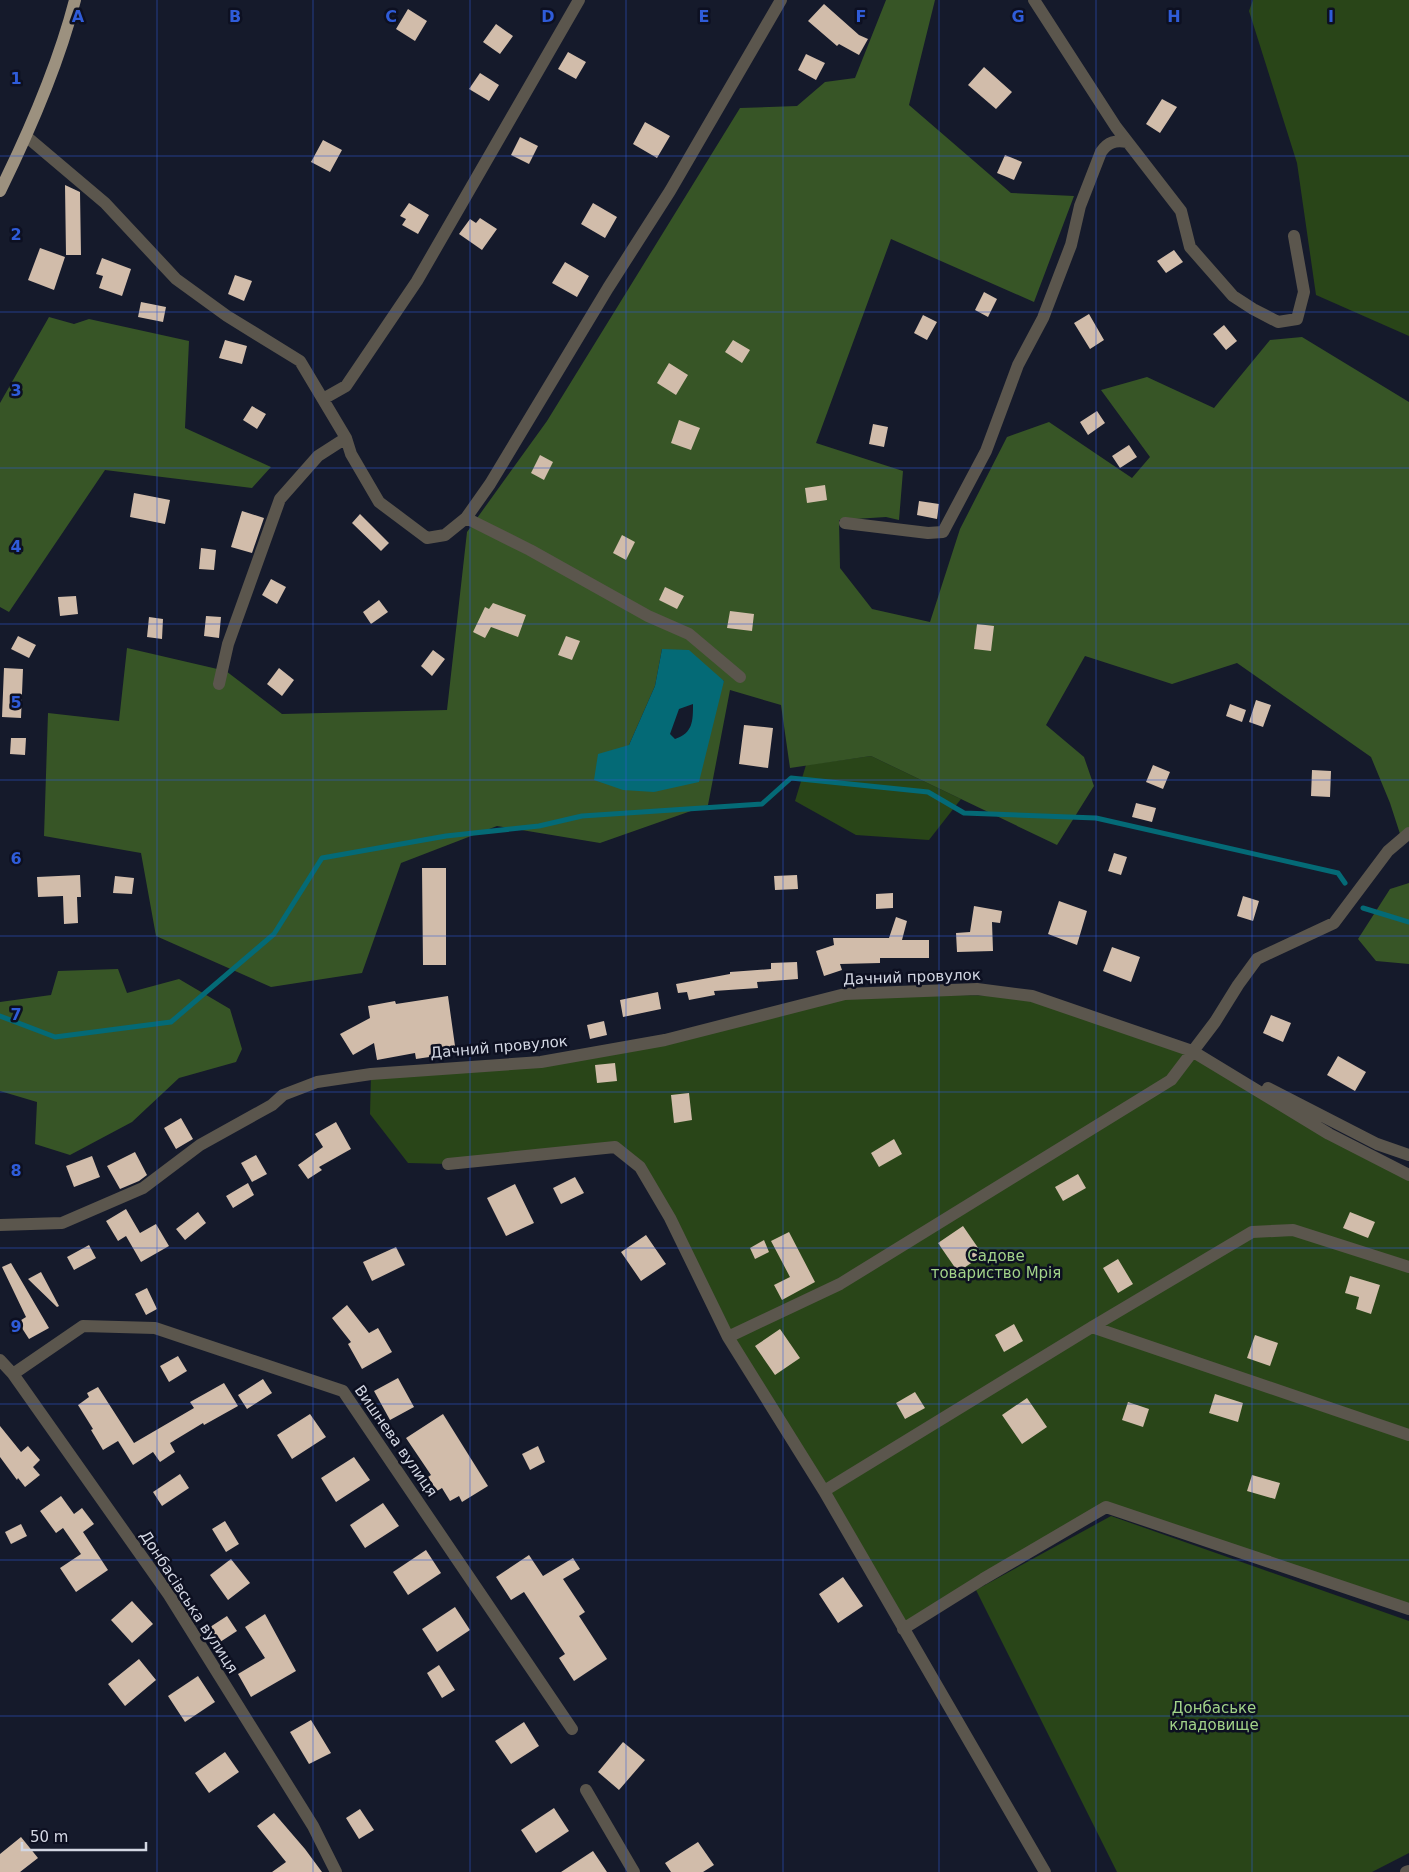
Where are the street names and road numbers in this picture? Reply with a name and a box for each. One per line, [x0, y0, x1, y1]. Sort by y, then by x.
street label: Дачний провулок [843, 966, 981, 988]
street label: Дачний провулок [430, 1032, 568, 1062]
street label: Вишнева вулиця [351, 1382, 441, 1500]
street label: Донбасівська вулиця [136, 1527, 242, 1677]

